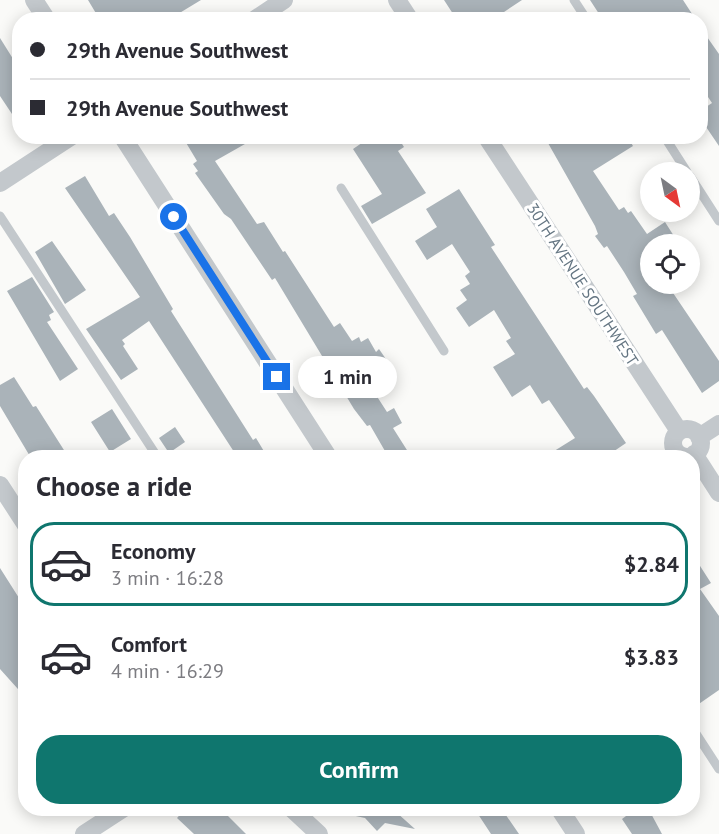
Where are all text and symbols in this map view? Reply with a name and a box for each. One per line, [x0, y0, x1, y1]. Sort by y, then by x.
text: 29th Avenue Southwest [66, 36, 288, 64]
text: 29th Avenue Southwest [66, 94, 288, 122]
north arrow [640, 162, 700, 222]
map controls [640, 162, 700, 294]
street label: 30TH AVENUE SOUTHWEST [523, 199, 643, 369]
route start [160, 203, 187, 230]
button: locate [640, 234, 700, 294]
callout: 1 min [298, 356, 397, 398]
route end [263, 363, 290, 390]
text: 1 min [323, 364, 372, 390]
text: Choose a ride [36, 469, 192, 503]
icon: car [39, 537, 93, 591]
text: Economy [111, 537, 195, 565]
text: $2.84 [624, 550, 679, 578]
text: 3 min · 16:28 [111, 565, 224, 591]
icon: car [39, 630, 93, 684]
text: Comfort [111, 630, 187, 658]
text: $3.83 [624, 643, 679, 671]
text: 4 min · 16:29 [111, 658, 224, 684]
button: Confirm [36, 735, 682, 804]

